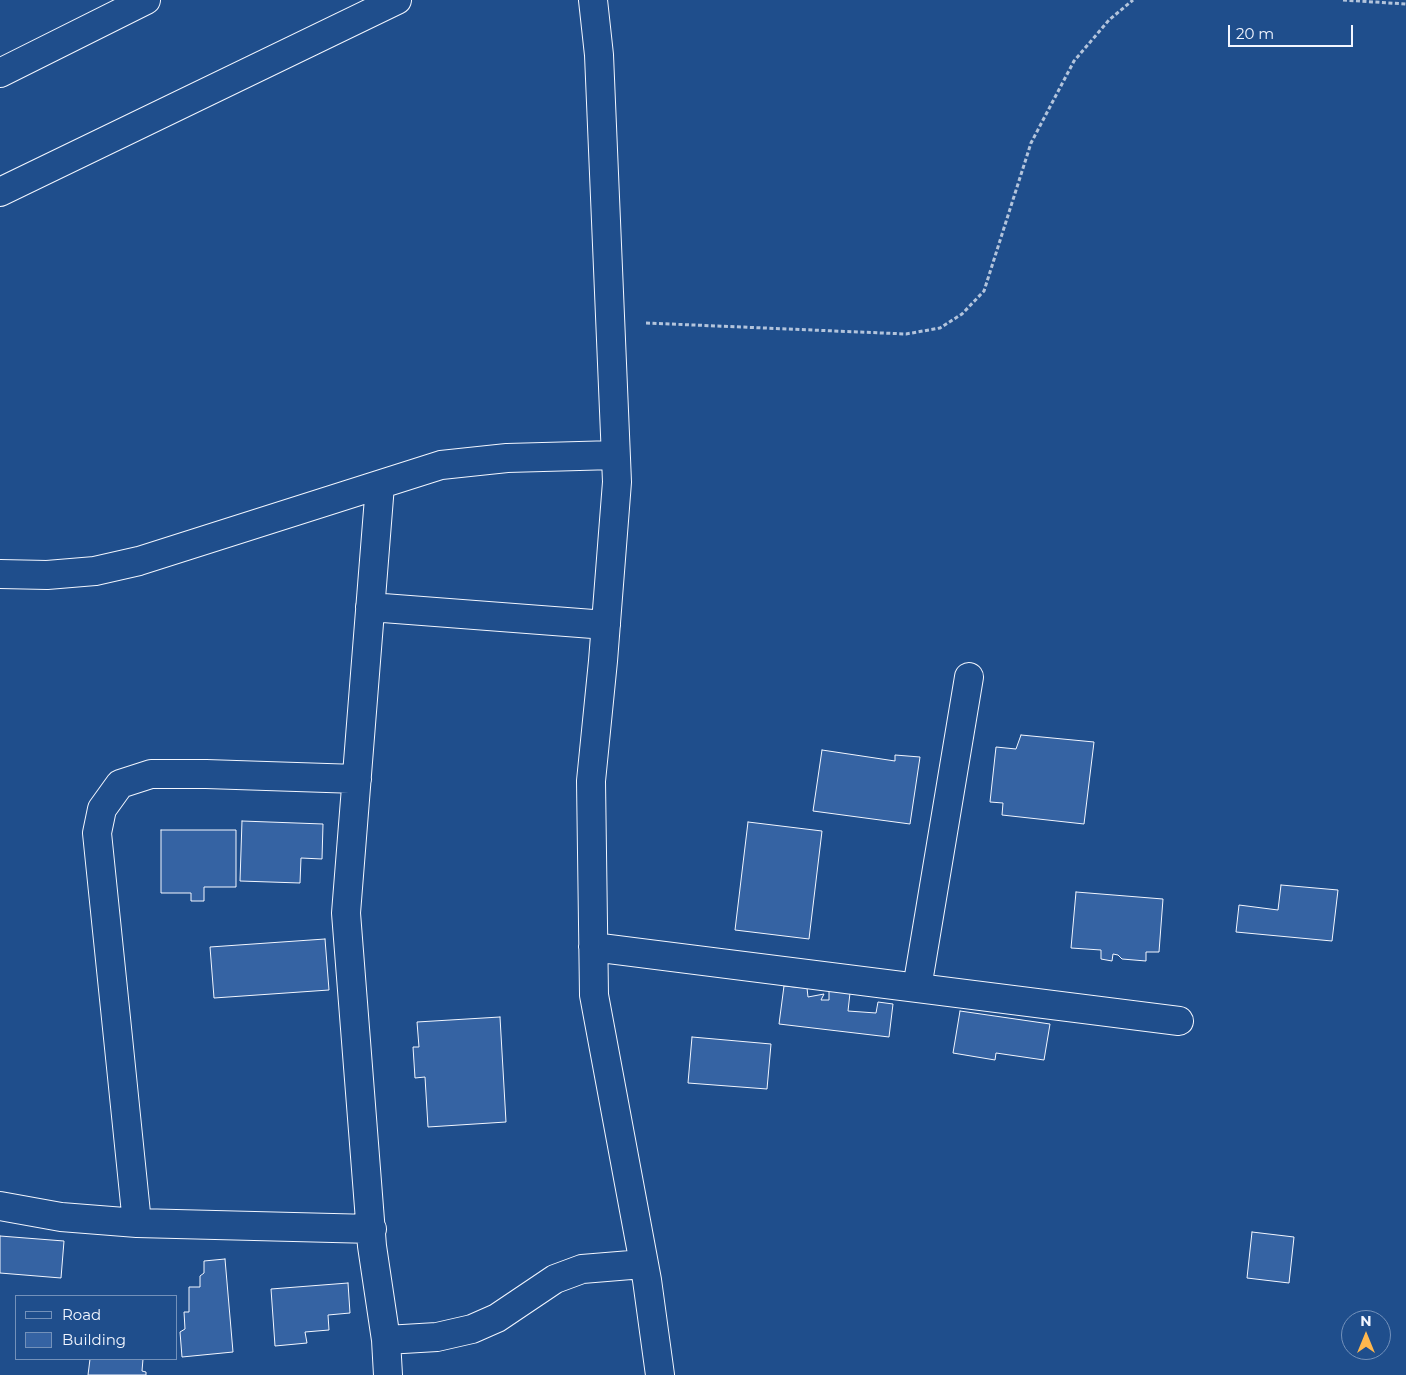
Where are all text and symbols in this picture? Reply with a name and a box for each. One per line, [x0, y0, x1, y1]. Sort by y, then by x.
scale bar [1231, 15, 1356, 47]
text: 20 m [1236, 24, 1274, 43]
legend [15, 1295, 178, 1360]
text: Road [62, 1305, 101, 1324]
north arrow [1341, 1310, 1391, 1360]
text: N [1360, 1312, 1372, 1330]
text: Building [62, 1330, 126, 1349]

